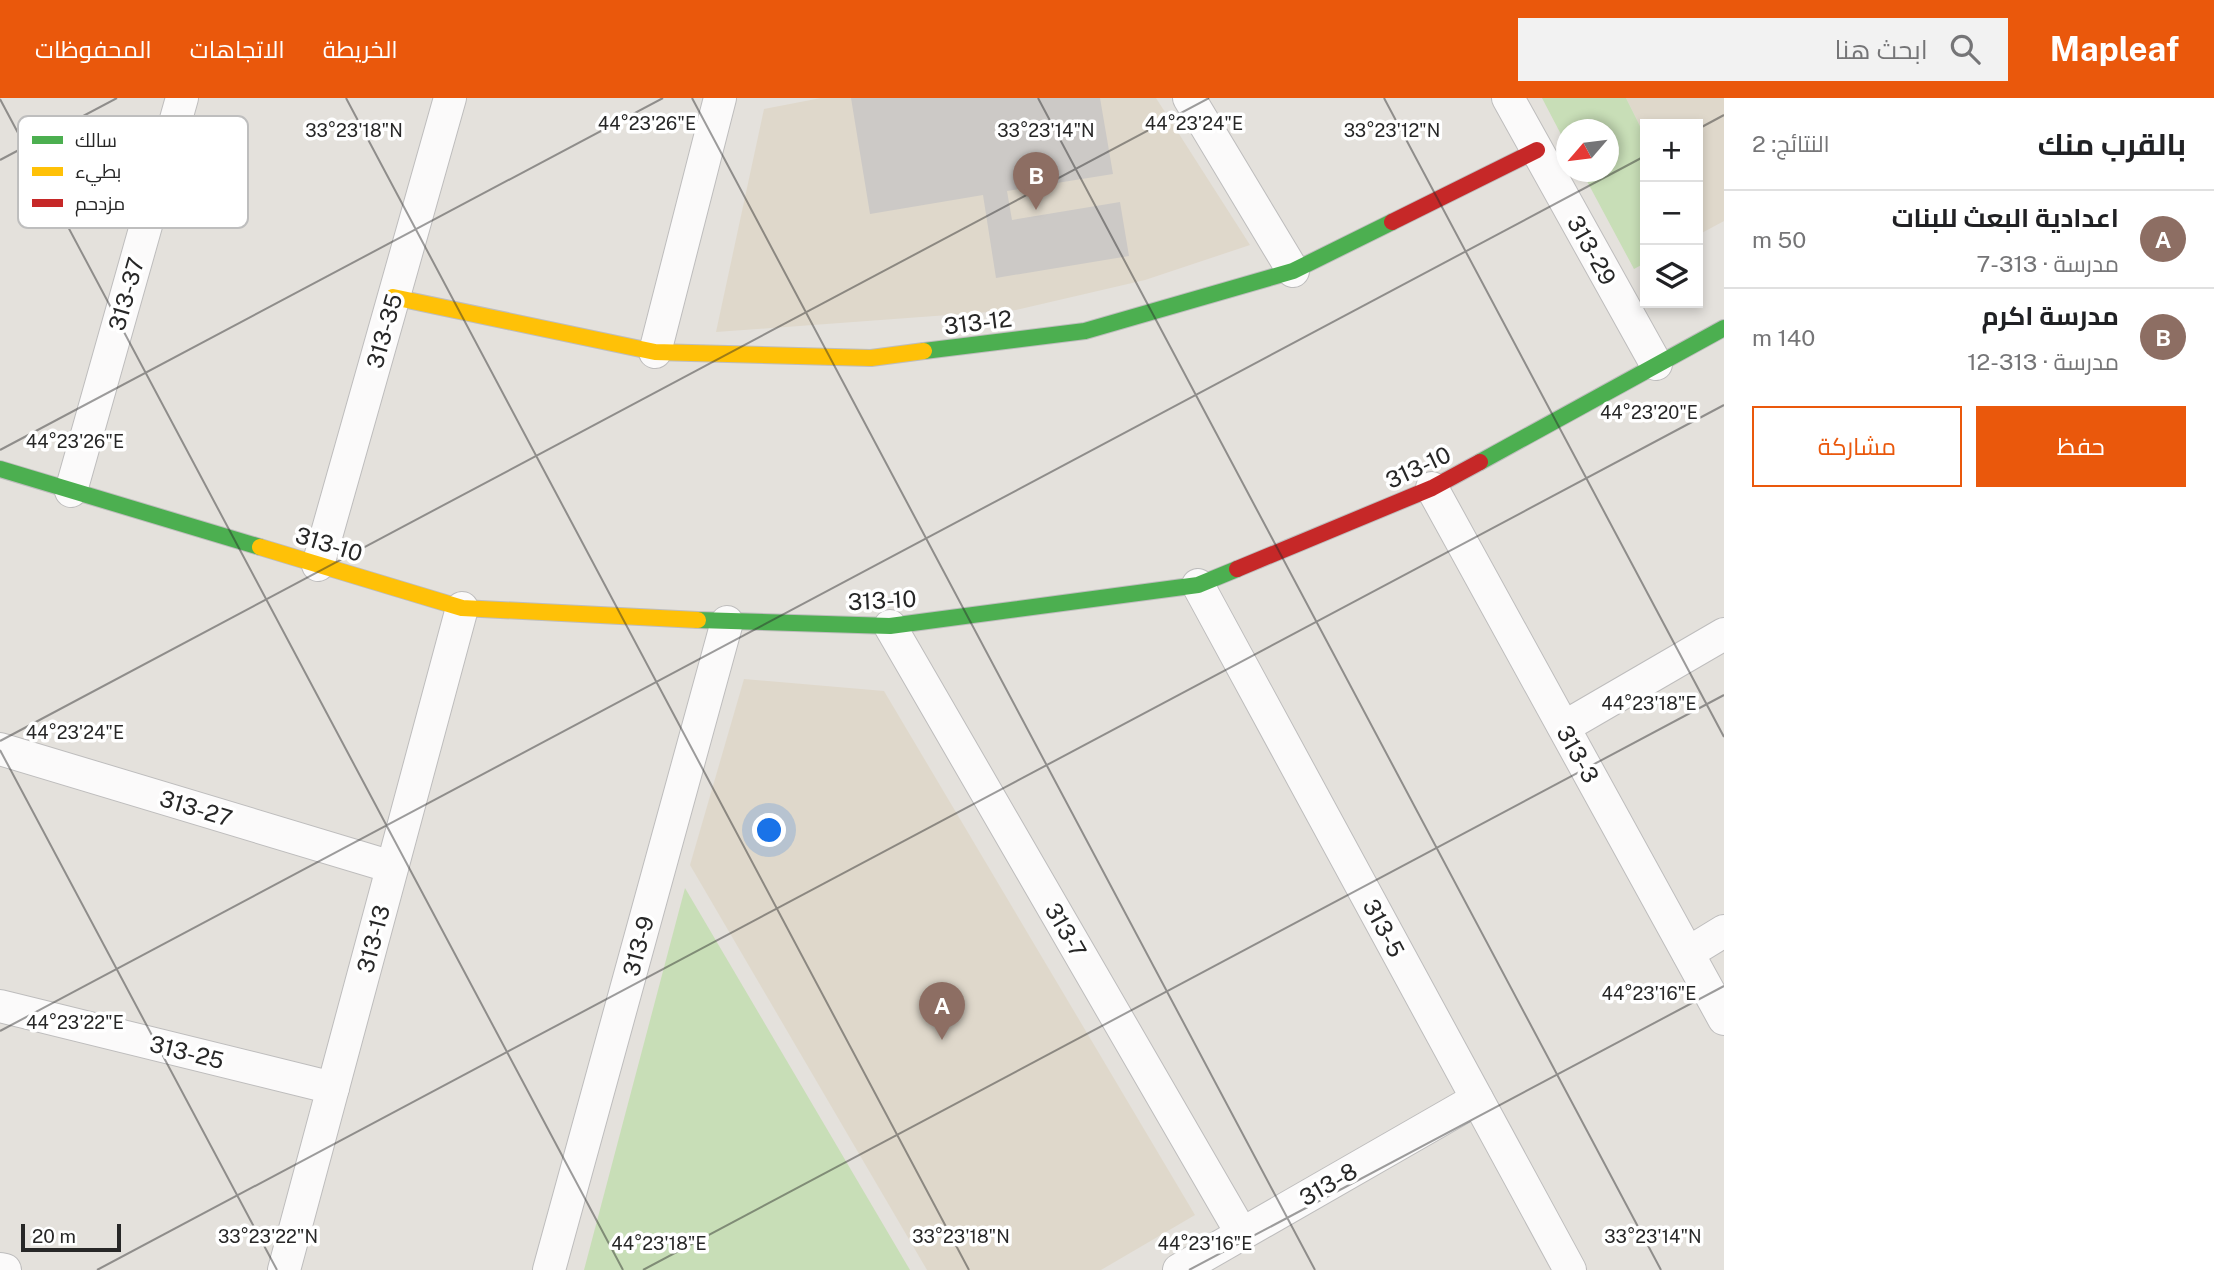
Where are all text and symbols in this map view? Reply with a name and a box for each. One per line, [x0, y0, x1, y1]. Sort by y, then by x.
search box [1518, 18, 2008, 81]
icon: search [1946, 30, 1984, 68]
text: Mapleaf [2050, 30, 2179, 68]
text: ابحث هنا [1835, 34, 1928, 65]
text: المحفوظات [35, 35, 152, 63]
text: الاتجاهات [190, 35, 285, 63]
text: الخريطة [323, 35, 398, 63]
text: 44°23'26"E [598, 113, 696, 134]
text: 44°23'24"E [1145, 113, 1243, 134]
legend [18, 116, 248, 228]
north arrow [1556, 119, 1619, 182]
map controls [1640, 119, 1703, 308]
button: + [1640, 119, 1703, 182]
text: 33°23'18"N [305, 120, 403, 141]
text: 33°23'14"N [997, 120, 1095, 141]
text: 33°23'12"N [1344, 120, 1440, 141]
text: بالقرب منك [2038, 126, 2186, 162]
text: سالك [75, 129, 117, 151]
text: النتائج: 2 [1752, 130, 1830, 157]
pin: B [1013, 152, 1059, 210]
text: بطيء [75, 160, 121, 186]
button: − [1640, 182, 1703, 245]
text: مزدحم [75, 192, 125, 217]
text: اعدادية البعث للبنات [1892, 202, 2119, 233]
street label: 313-29 [1562, 211, 1622, 289]
text: 50 m [1752, 226, 1806, 253]
text: A [2155, 226, 2171, 253]
button: layers [1640, 245, 1703, 308]
text: مدرسة · 313-7 [1976, 250, 2119, 277]
street label: 313-37 [103, 254, 149, 334]
street label: 313-35 [361, 291, 407, 371]
text: مدرسة اكرم [1981, 300, 2119, 331]
street label: 313-12 [942, 304, 1014, 340]
text: 140 m [1752, 324, 1815, 351]
text: B [2155, 324, 2171, 351]
text: مدرسة · 313-12 [1967, 348, 2119, 375]
text: 44°23'20"E [1600, 402, 1698, 423]
button: مشاركة [1752, 406, 1962, 487]
button: حفظ [1976, 406, 2186, 487]
text: 44°23'26"E [26, 431, 124, 452]
street label: 313-10 [1381, 440, 1455, 494]
street label: 313-10 [292, 521, 366, 567]
street label: 313-10 [847, 585, 917, 615]
text: 44°23'18"E [1601, 693, 1697, 714]
street label: 313-3 [1551, 721, 1605, 787]
text: 44°23'24"E [26, 722, 124, 743]
street label: 313-27 [156, 784, 236, 832]
your location [752, 813, 786, 847]
street label: 313-5 [1358, 894, 1410, 962]
street label: 313-7 [1040, 898, 1092, 962]
street label: 313-13 [351, 902, 395, 976]
street label: 313-9 [617, 913, 659, 979]
pin: A [919, 982, 965, 1040]
text: 44°23'16"E [1602, 983, 1696, 1004]
text: 44°23'22"E [26, 1012, 124, 1033]
street label: 313-25 [147, 1030, 227, 1074]
street label: 313-8 [1294, 1157, 1362, 1211]
scale bar [21, 1221, 121, 1253]
text: 20 m [32, 1225, 76, 1247]
text: 33°23'22"N [218, 1226, 318, 1247]
text: 33°23'18"N [912, 1226, 1010, 1247]
text: 33°23'14"N [1604, 1226, 1702, 1247]
text: 44°23'18"E [611, 1233, 707, 1254]
text: 44°23'16"E [1158, 1233, 1252, 1254]

